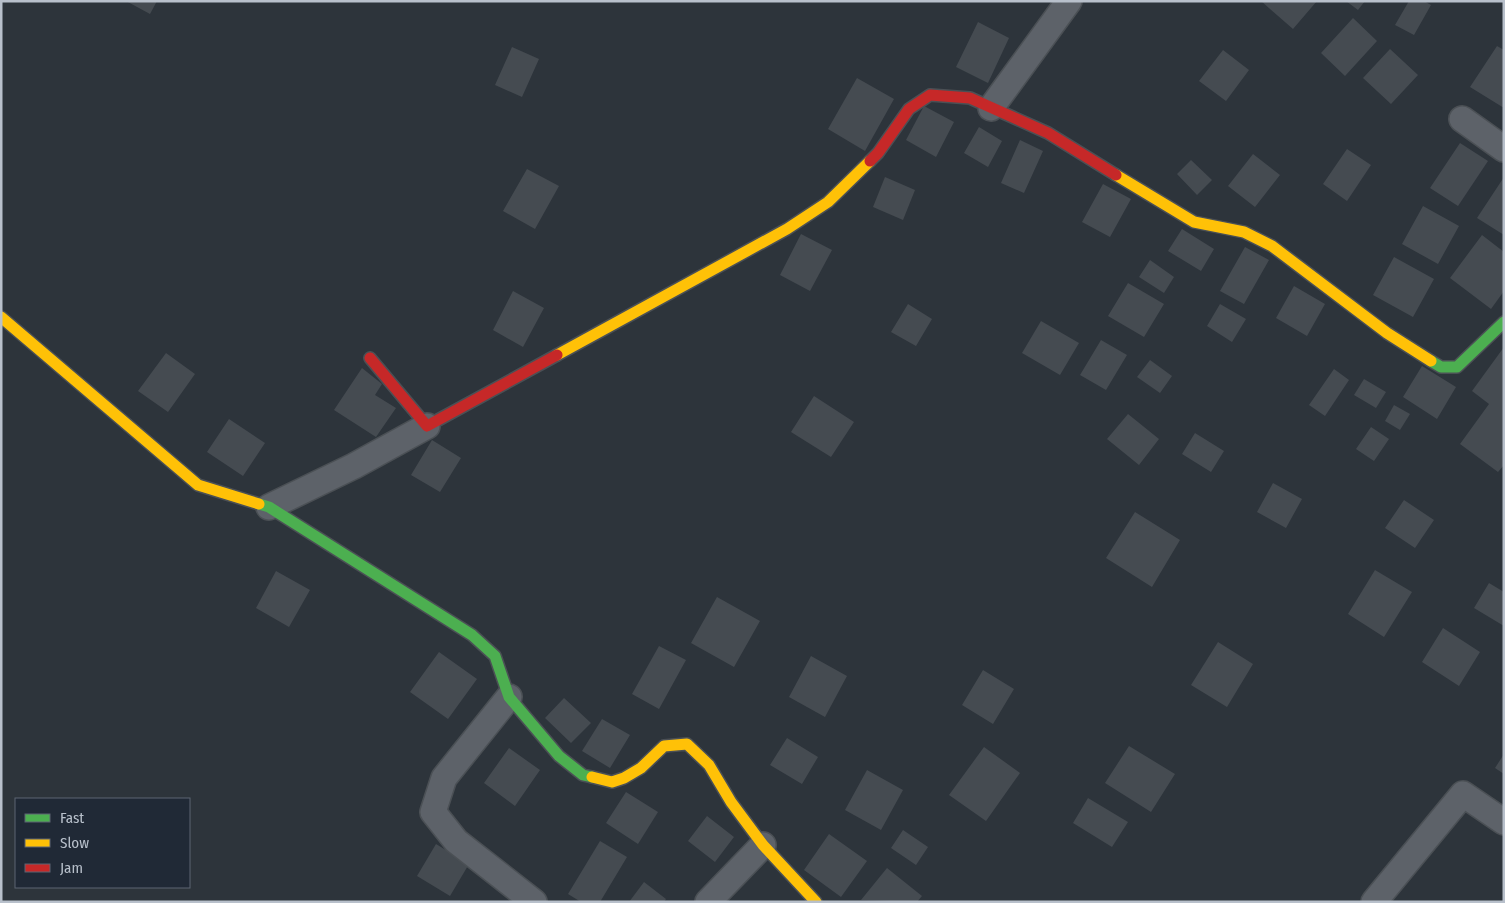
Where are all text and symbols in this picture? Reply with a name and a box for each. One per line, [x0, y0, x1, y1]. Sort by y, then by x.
legend [15, 798, 190, 888]
text: Fast [60, 809, 84, 827]
text: Slow [60, 834, 89, 852]
text: Jam [60, 859, 83, 877]

